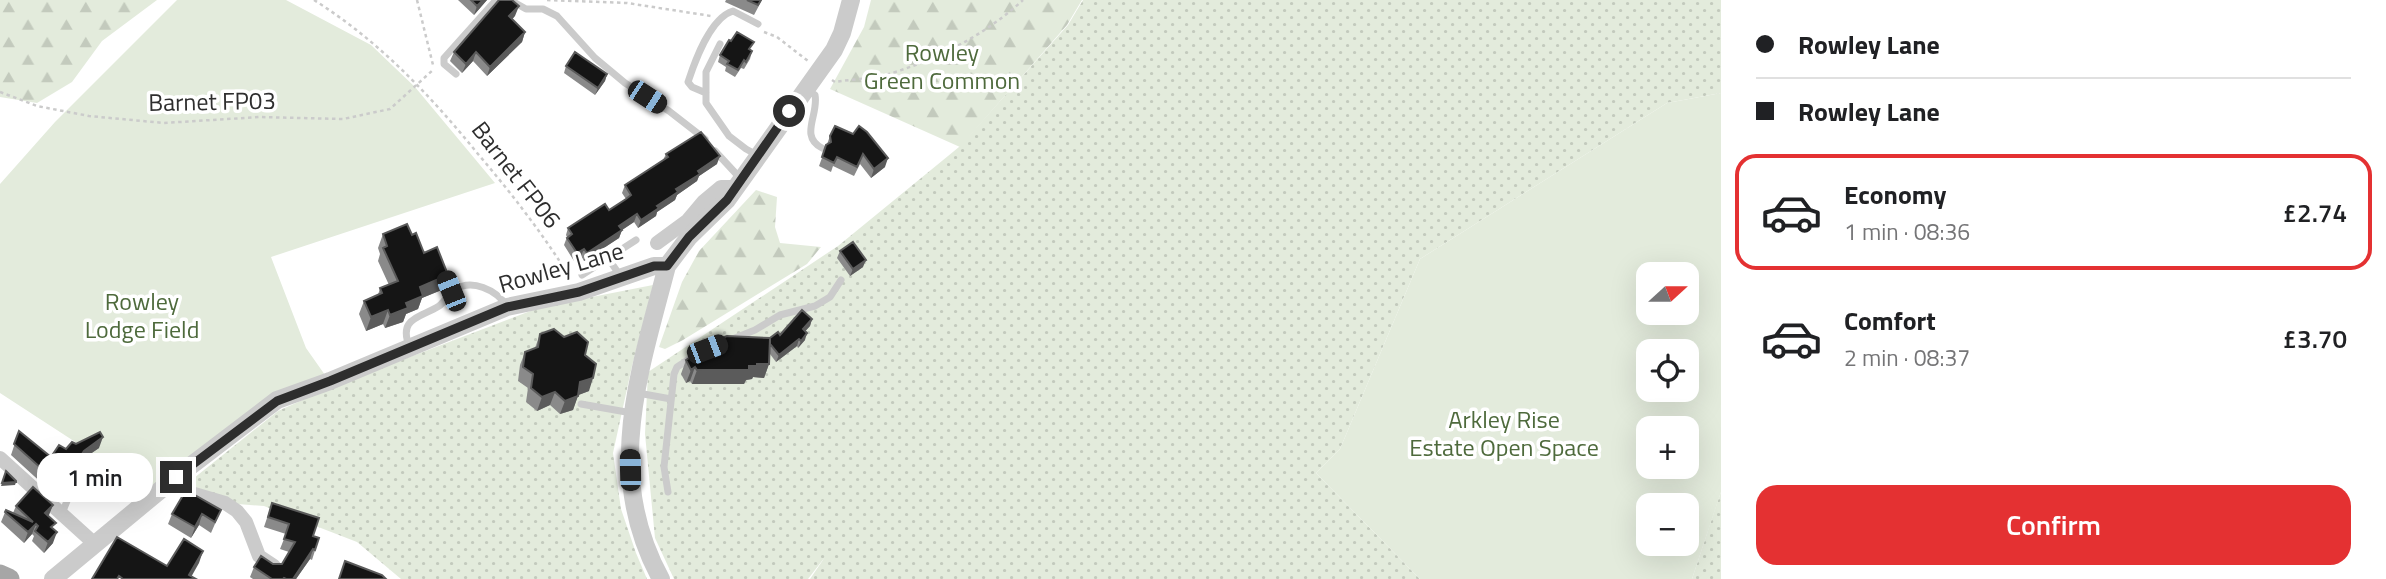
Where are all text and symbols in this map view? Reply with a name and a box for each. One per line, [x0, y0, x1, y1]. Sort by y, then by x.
text: Rowley Lane [1798, 25, 1940, 64]
park label: Rowley Green Common [864, 34, 1020, 98]
car [624, 77, 671, 117]
street label: Barnet FP03 [148, 82, 276, 120]
text: Rowley Lane [1798, 92, 1940, 131]
route start [773, 95, 805, 127]
street label: Barnet FP06 [463, 113, 570, 236]
text: Economy [1844, 175, 1946, 214]
icon: car [1760, 181, 1823, 244]
text: £2.74 [2283, 193, 2347, 232]
text: 1 min · 08:36 [1844, 214, 1970, 249]
street label: Rowley Lane [494, 232, 627, 302]
north arrow [1636, 262, 1699, 326]
map controls [1636, 262, 1699, 556]
car [434, 268, 469, 314]
park label: Rowley Lodge Field [85, 283, 199, 347]
text: Comfort [1844, 301, 1936, 340]
icon: car [1760, 307, 1823, 370]
text: £3.70 [2283, 319, 2347, 358]
car [684, 332, 731, 366]
button: locate [1636, 339, 1699, 402]
text: 2 min · 08:37 [1844, 340, 1970, 375]
park label: Arkley Rise Estate Open Space [1409, 401, 1599, 465]
button: + [1636, 416, 1699, 479]
car [620, 449, 641, 491]
callout: 1 min [36, 452, 152, 502]
text: 1 min [67, 460, 123, 495]
route end [160, 461, 192, 493]
button: Confirm [1756, 485, 2351, 565]
button: − [1636, 493, 1699, 556]

